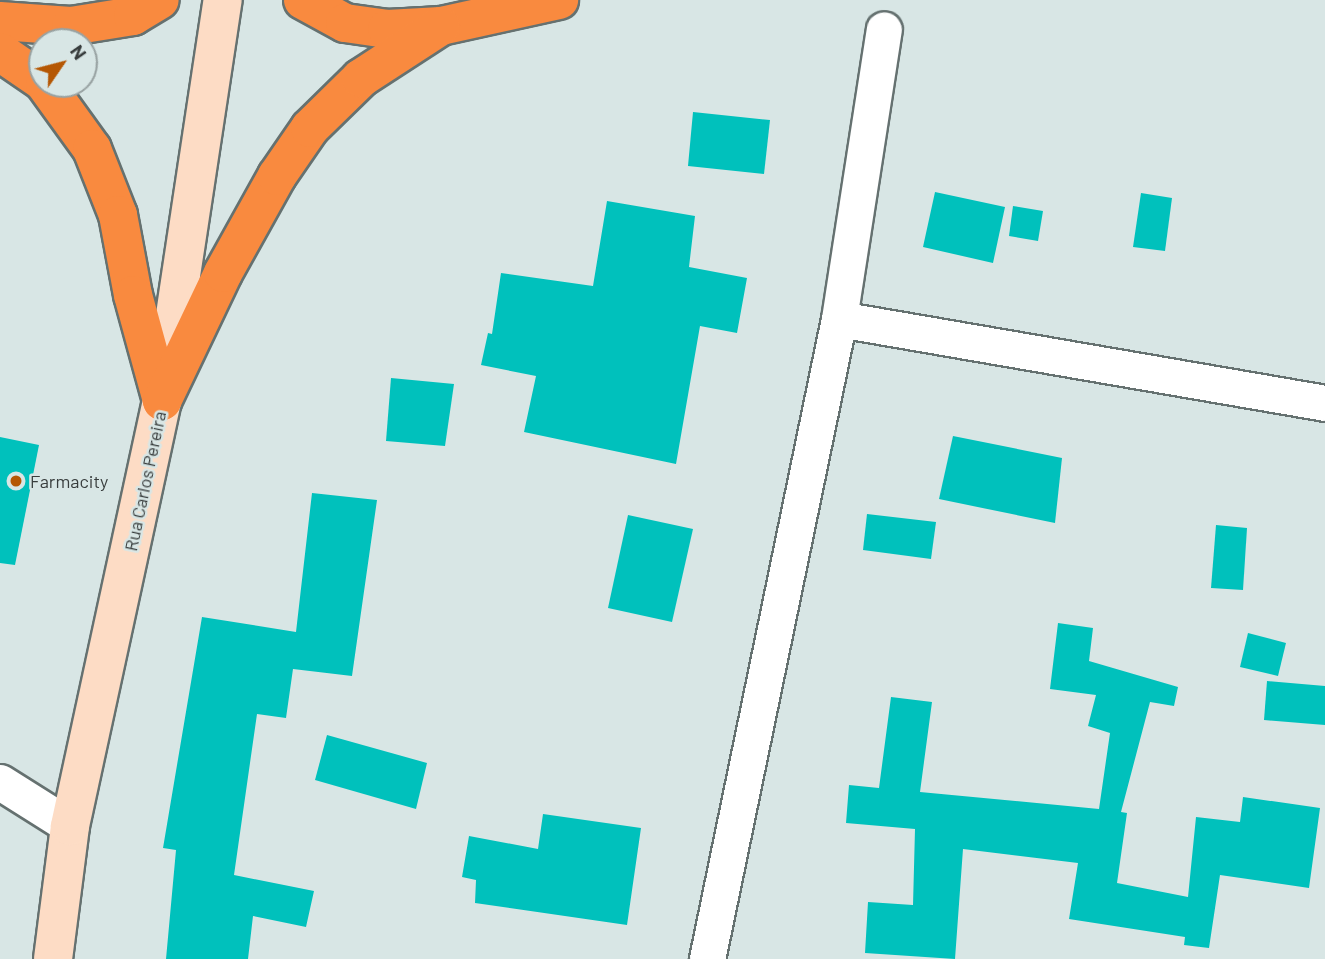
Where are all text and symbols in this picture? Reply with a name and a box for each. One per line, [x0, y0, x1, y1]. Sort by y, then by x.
north arrow [28, 28, 98, 98]
text: N [66, 40, 92, 64]
street label: Rua Carlos Pereira [120, 409, 170, 553]
place label: Farmacity [30, 470, 108, 492]
marker: Farmacity [8, 473, 24, 489]

